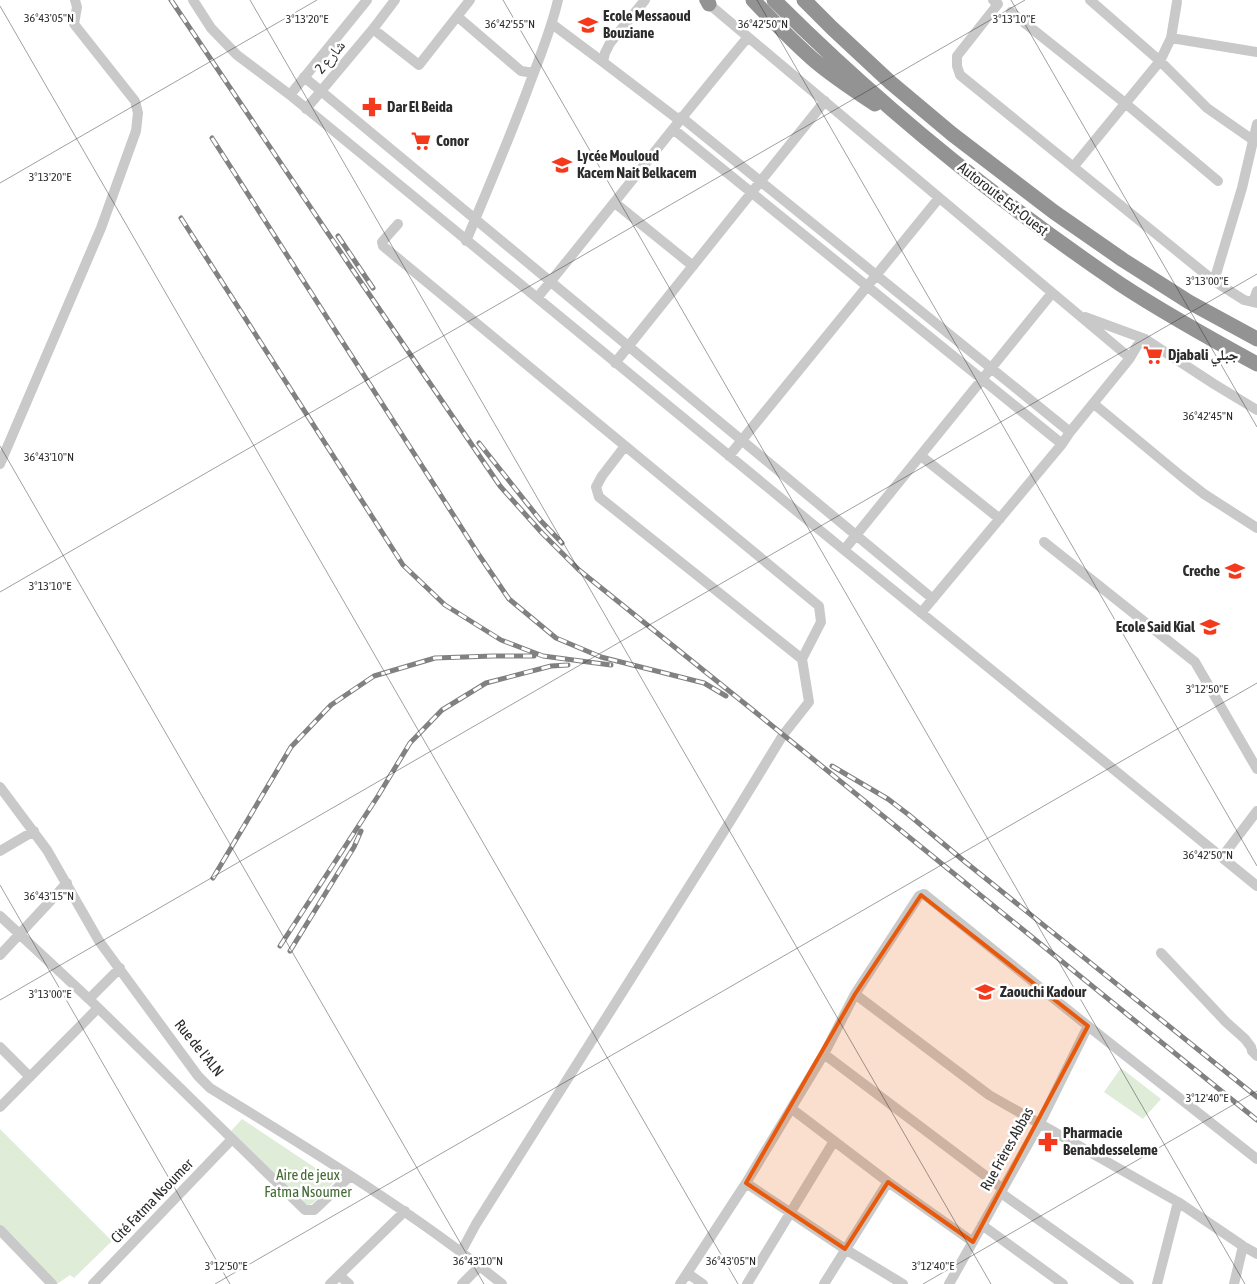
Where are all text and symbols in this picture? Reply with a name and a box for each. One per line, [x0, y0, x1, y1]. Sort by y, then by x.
place label: Ecole Messaoud Bouziane [603, 7, 691, 41]
text: 36°43'05"N [24, 11, 74, 25]
text: 3°13'20"E [286, 12, 328, 26]
text: 3°13'10"E [993, 12, 1035, 26]
school or university icon: Ecole Messaoud Bouziane [577, 14, 599, 36]
text: 36°42'55"N [485, 17, 535, 31]
text: 36°42'50"N [738, 17, 788, 31]
street label: شارع 2 [311, 37, 350, 78]
pharmacy icon: Dar El Beida [361, 96, 383, 118]
place label: Dar El Beida [387, 98, 453, 115]
supermarket icon: Conor [410, 130, 432, 152]
place label: Conor [436, 132, 469, 149]
place label: Lycée Mouloud Kacem Nait Belkacem [577, 147, 697, 181]
school or university icon: Lycée Mouloud Kacem Nait Belkacem [551, 154, 573, 176]
street label: Autoroute Est-Ouest [955, 158, 1052, 239]
text: 3°13'20"E [29, 170, 71, 184]
text: 3°13'00"E [1186, 274, 1228, 288]
supermarket icon: Djabali جبلي [1142, 344, 1164, 366]
place label: Djabali جبلي [1168, 346, 1239, 367]
text: 36°42'45"N [1183, 409, 1233, 423]
text: 36°43'10"N [24, 450, 74, 464]
school or university icon: Creche [1224, 560, 1246, 582]
place label: Creche [1182, 562, 1220, 579]
text: 3°13'10"E [29, 579, 71, 593]
school or university icon: Ecole Said Kial [1199, 616, 1221, 638]
place label: Ecole Said Kial [1116, 618, 1196, 635]
text: 3°12'50"E [1186, 682, 1228, 696]
text: 36°42'50"N [1183, 848, 1233, 862]
text: 36°43'15"N [24, 889, 74, 903]
school or university icon: Zaouchi Kadour [974, 981, 996, 1003]
place label: Zaouchi Kadour [1000, 983, 1087, 1000]
text: 3°13'00"E [29, 987, 71, 1001]
street label: Rue de l'ALN [171, 1016, 227, 1079]
text: 3°12'40"E [1186, 1091, 1228, 1105]
street label: Rue Frères Abbas [977, 1104, 1037, 1194]
place label: Pharmacie Benabdesseleme [1063, 1124, 1158, 1158]
pharmacy icon: Pharmacie Benabdesseleme [1037, 1131, 1059, 1153]
street label: Cité Fatma Nsoumer [107, 1155, 197, 1246]
park label: Aire de jeux Fatma Nsoumer [264, 1166, 352, 1200]
text: 36°43'10"N [453, 1254, 503, 1268]
text: 36°43'05"N [706, 1254, 756, 1268]
text: 3°12'50"E [205, 1259, 247, 1273]
text: 3°12'40"E [912, 1259, 954, 1273]

